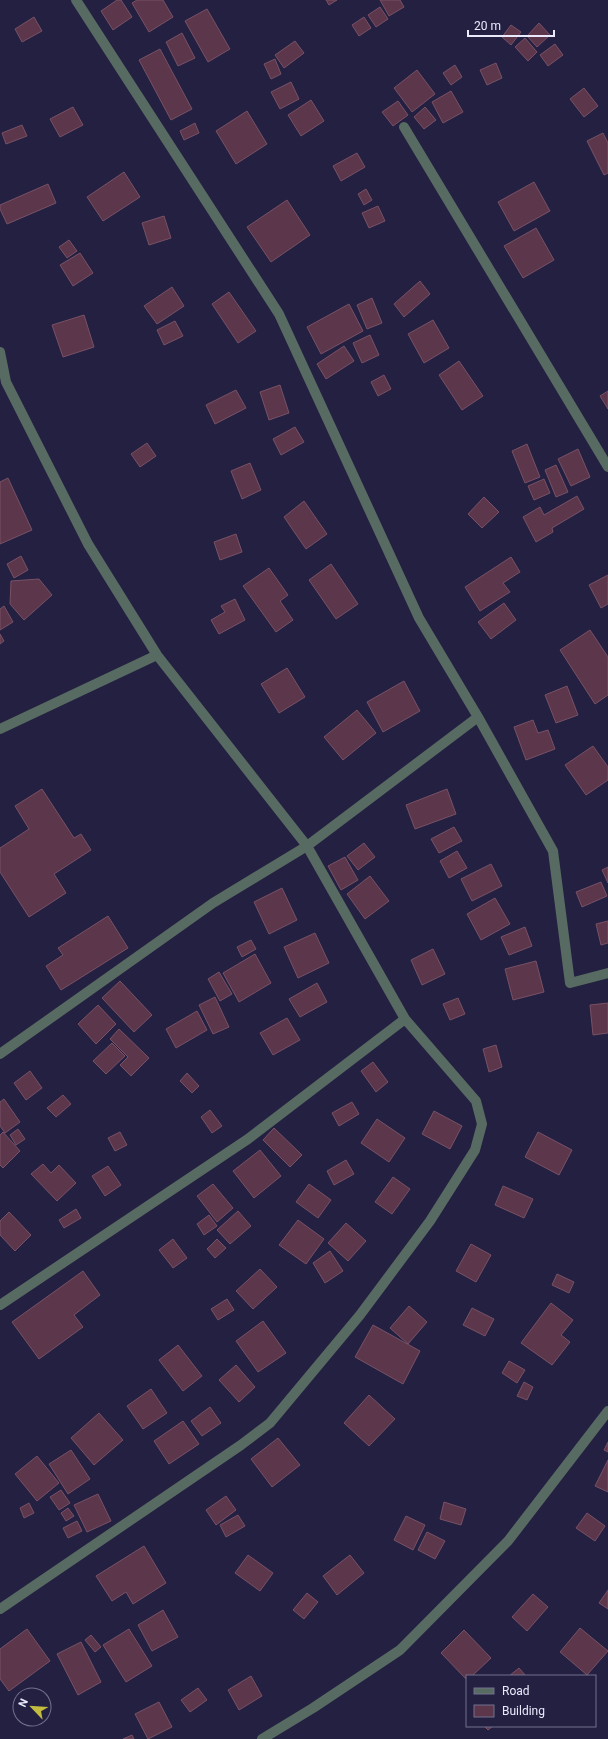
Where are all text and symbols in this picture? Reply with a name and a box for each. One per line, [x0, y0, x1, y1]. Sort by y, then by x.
scale bar [468, 12, 554, 38]
text: 20 m [474, 19, 501, 33]
legend [466, 1675, 596, 1727]
text: Road [502, 1684, 530, 1698]
north arrow [12, 1687, 52, 1727]
text: N [16, 1697, 31, 1709]
text: Building [502, 1704, 545, 1718]

